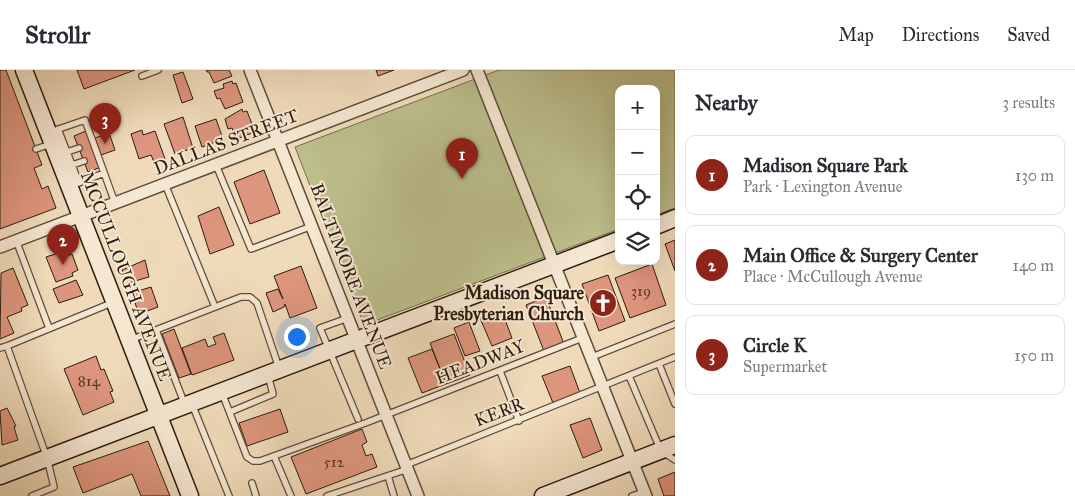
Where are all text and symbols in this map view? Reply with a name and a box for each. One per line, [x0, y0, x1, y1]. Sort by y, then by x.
text: Strollr [25, 20, 90, 50]
text: Map [838, 24, 874, 46]
text: Directions [902, 24, 979, 46]
text: Saved [1007, 24, 1050, 46]
map controls [615, 85, 660, 265]
button: + [615, 85, 660, 130]
text: Nearby [695, 90, 758, 116]
text: 3 results [1002, 93, 1055, 112]
pin: 3 [89, 103, 121, 144]
street label: DALLAS STREET [151, 104, 301, 180]
button: − [615, 130, 660, 175]
pin: 1 [446, 138, 478, 179]
text: Madison Square Park [743, 154, 908, 177]
text: 1 [709, 166, 715, 185]
text: 130 m [1015, 166, 1054, 185]
street label: MCCULLOUGH AVENUE [76, 168, 176, 384]
button: locate [615, 175, 660, 220]
text: Park · Lexington Avenue [743, 177, 902, 196]
street label: BALTIMORE AVENUE [305, 180, 397, 372]
button: layers [615, 220, 660, 265]
pin: 2 [47, 224, 79, 265]
text: Main Office & Surgery Center [743, 244, 978, 267]
text: 2 [708, 256, 716, 275]
text: 140 m [1013, 256, 1054, 275]
text: Place · McCullough Avenue [743, 267, 923, 286]
place label: Madison Square Presbyterian Church [433, 282, 585, 326]
house number: 319 [631, 282, 651, 300]
church icon: Madison Square Presbyterian Church [588, 288, 618, 318]
your location [284, 324, 310, 350]
text: Circle K [743, 334, 807, 357]
street label: HEADWAY [432, 335, 528, 389]
text: 3 [709, 346, 715, 365]
text: 150 m [1014, 346, 1054, 365]
text: Supermarket [743, 357, 827, 376]
house number: 814 [78, 372, 101, 390]
street label: KERR [471, 392, 528, 431]
house number: 512 [324, 453, 345, 471]

